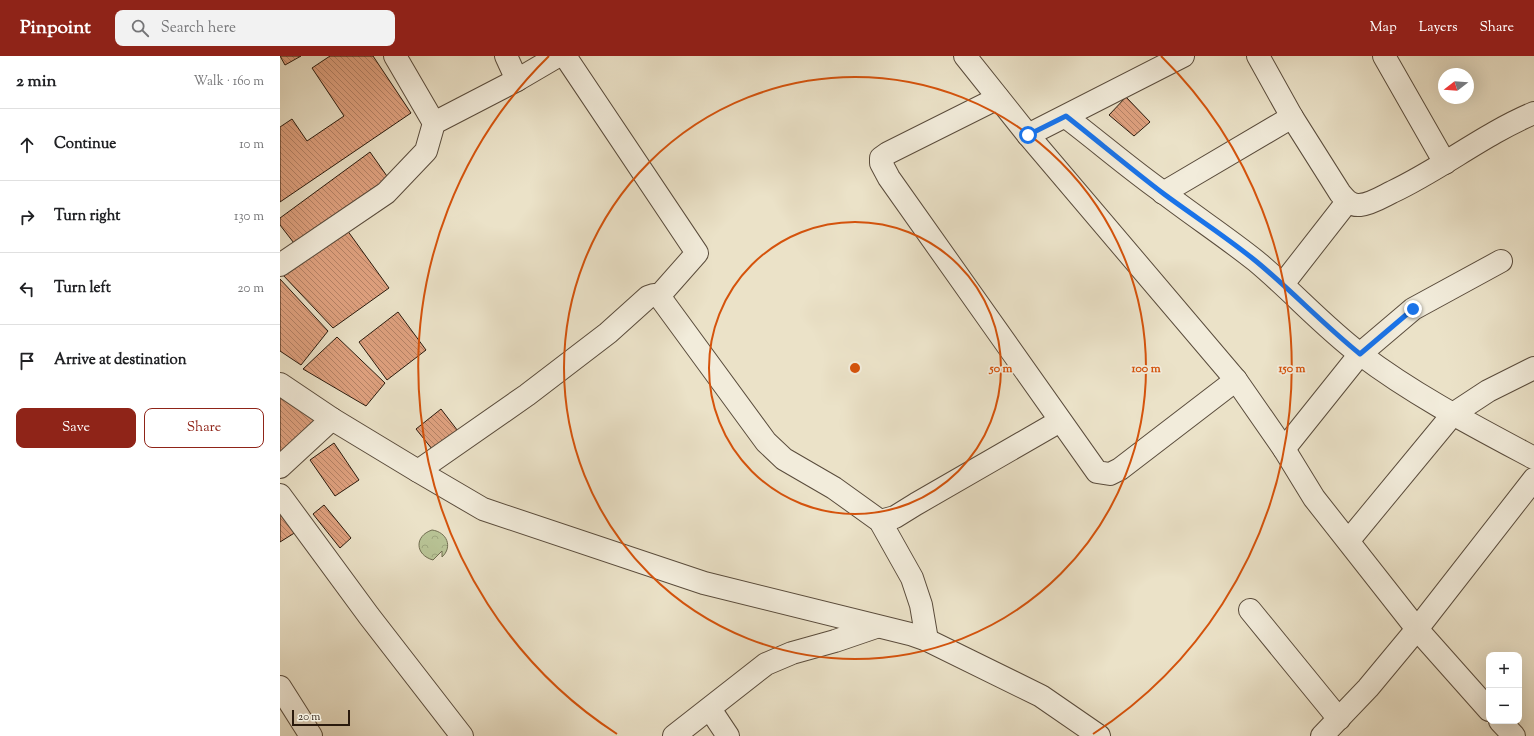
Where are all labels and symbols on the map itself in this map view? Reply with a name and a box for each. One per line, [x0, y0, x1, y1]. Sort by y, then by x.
north arrow [1438, 68, 1474, 104]
route start [1019, 126, 1037, 144]
route end [1404, 300, 1422, 318]
text: 50 m [989, 360, 1013, 378]
text: 100 m [1130, 360, 1161, 378]
text: 150 m [1277, 360, 1306, 378]
centre of rings [848, 361, 862, 375]
scale bar [292, 708, 350, 727]

